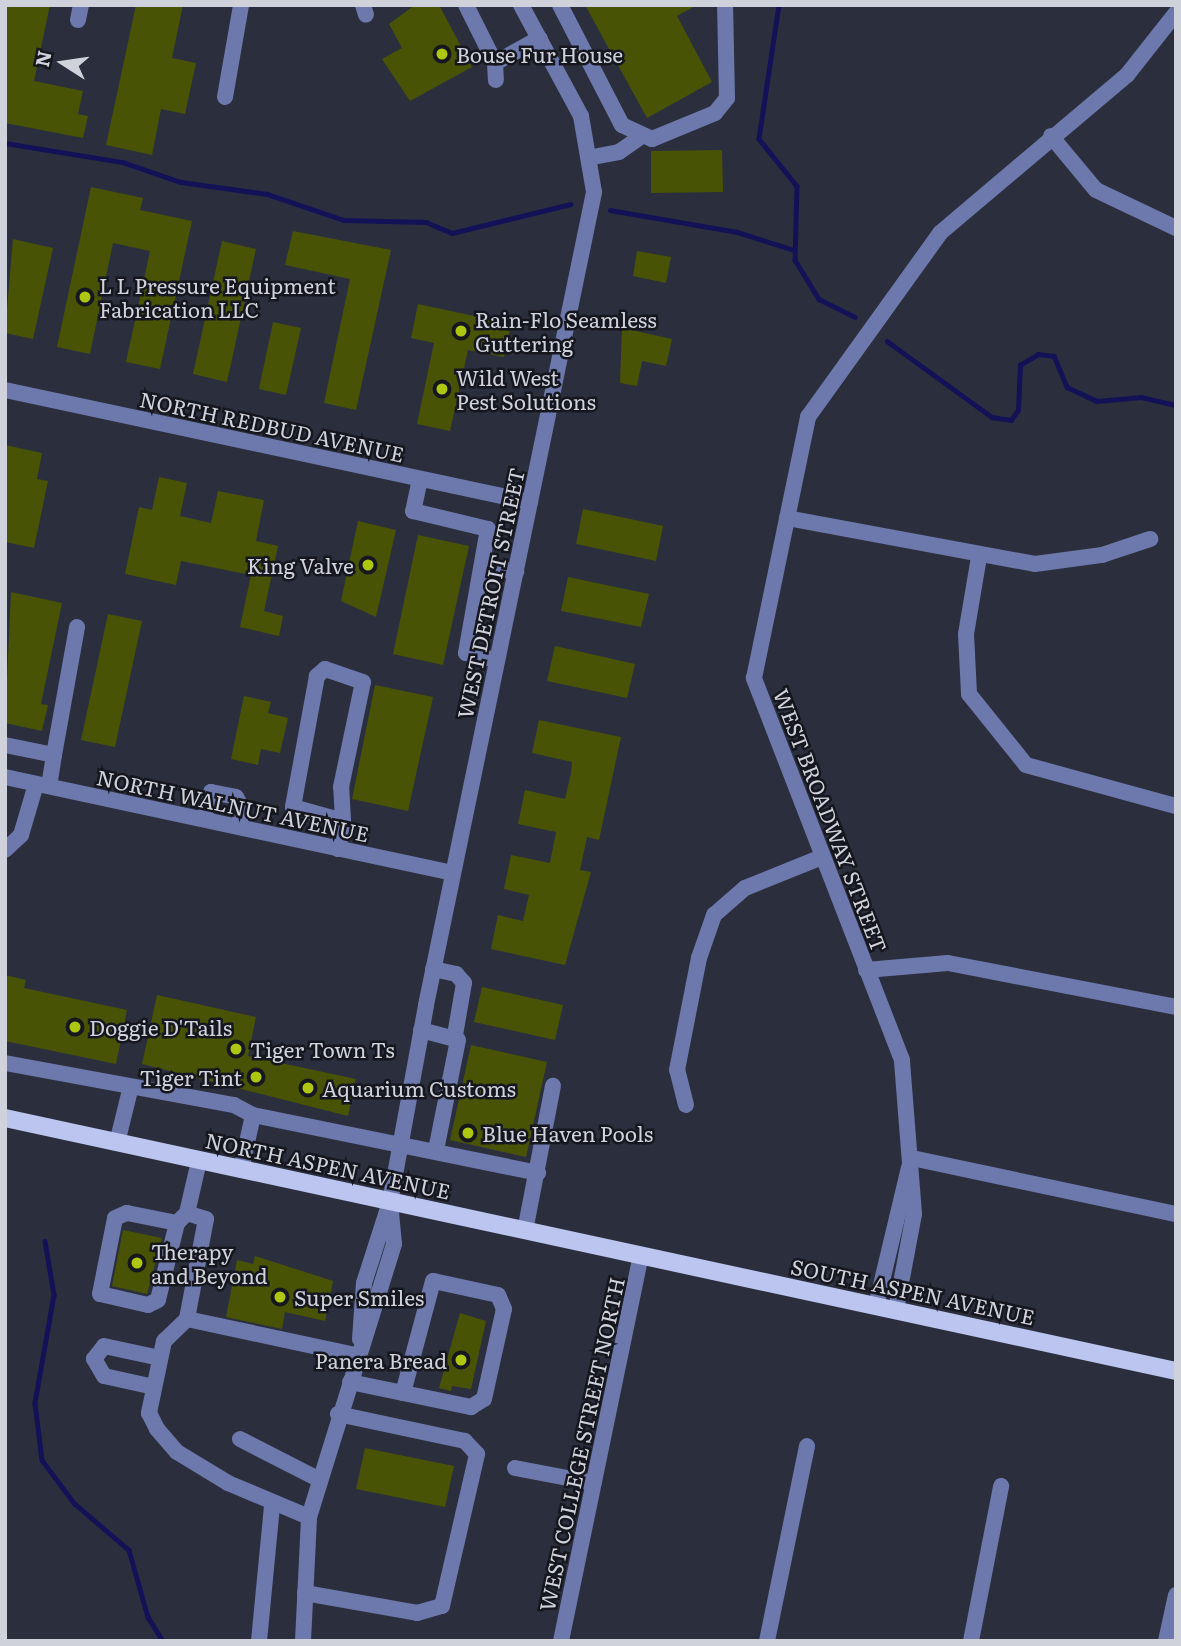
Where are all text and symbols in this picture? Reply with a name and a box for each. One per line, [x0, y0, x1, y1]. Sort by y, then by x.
north arrow [28, 28, 98, 98]
place label: Bouse Fur House [456, 41, 623, 67]
marker: Bouse Fur House [434, 46, 450, 62]
text: N [27, 48, 58, 69]
place label: L L Pressure Equipment Fabrication LLC [99, 272, 336, 322]
marker: L L Pressure Equipment Fabrication LLC [77, 289, 93, 305]
place label: Rain-Flo Seamless Guttering [475, 306, 657, 356]
marker: Rain-Flo Seamless Guttering [453, 323, 469, 339]
place label: Wild West Pest Solutions [456, 364, 596, 414]
marker: Wild West Pest Solutions [434, 381, 450, 397]
street label: NORTH REDBUD AVENUE [137, 386, 407, 466]
street label: WEST DETROIT STREET [451, 465, 529, 721]
place label: King Valve [247, 552, 354, 578]
marker: King Valve [360, 557, 376, 573]
street label: WEST BROADWAY STREET [769, 685, 893, 955]
street label: NORTH WALNUT AVENUE [95, 764, 371, 846]
place label: Doggie D'Tails [89, 1014, 232, 1040]
marker: Doggie D'Tails [67, 1019, 83, 1035]
place label: Tiger Town Ts [250, 1036, 395, 1062]
marker: Tiger Town Ts [228, 1041, 244, 1057]
place label: Tiger Tint [140, 1064, 242, 1090]
marker: Tiger Tint [248, 1069, 264, 1085]
place label: Aquarium Customs [322, 1075, 516, 1101]
marker: Aquarium Customs [300, 1080, 316, 1096]
place label: Blue Haven Pools [482, 1120, 653, 1146]
marker: Blue Haven Pools [460, 1125, 476, 1141]
street label: NORTH ASPEN AVENUE [203, 1127, 453, 1203]
place label: Therapy and Beyond [151, 1238, 268, 1288]
street label: SOUTH ASPEN AVENUE [789, 1253, 1037, 1329]
marker: Therapy and Beyond [129, 1255, 145, 1271]
street label: WEST COLLEGE STREET NORTH [533, 1275, 629, 1613]
place label: Super Smiles [294, 1284, 424, 1310]
marker: Super Smiles [272, 1289, 288, 1305]
place label: Panera Bread [315, 1347, 447, 1373]
marker: Panera Bread [453, 1352, 469, 1368]

